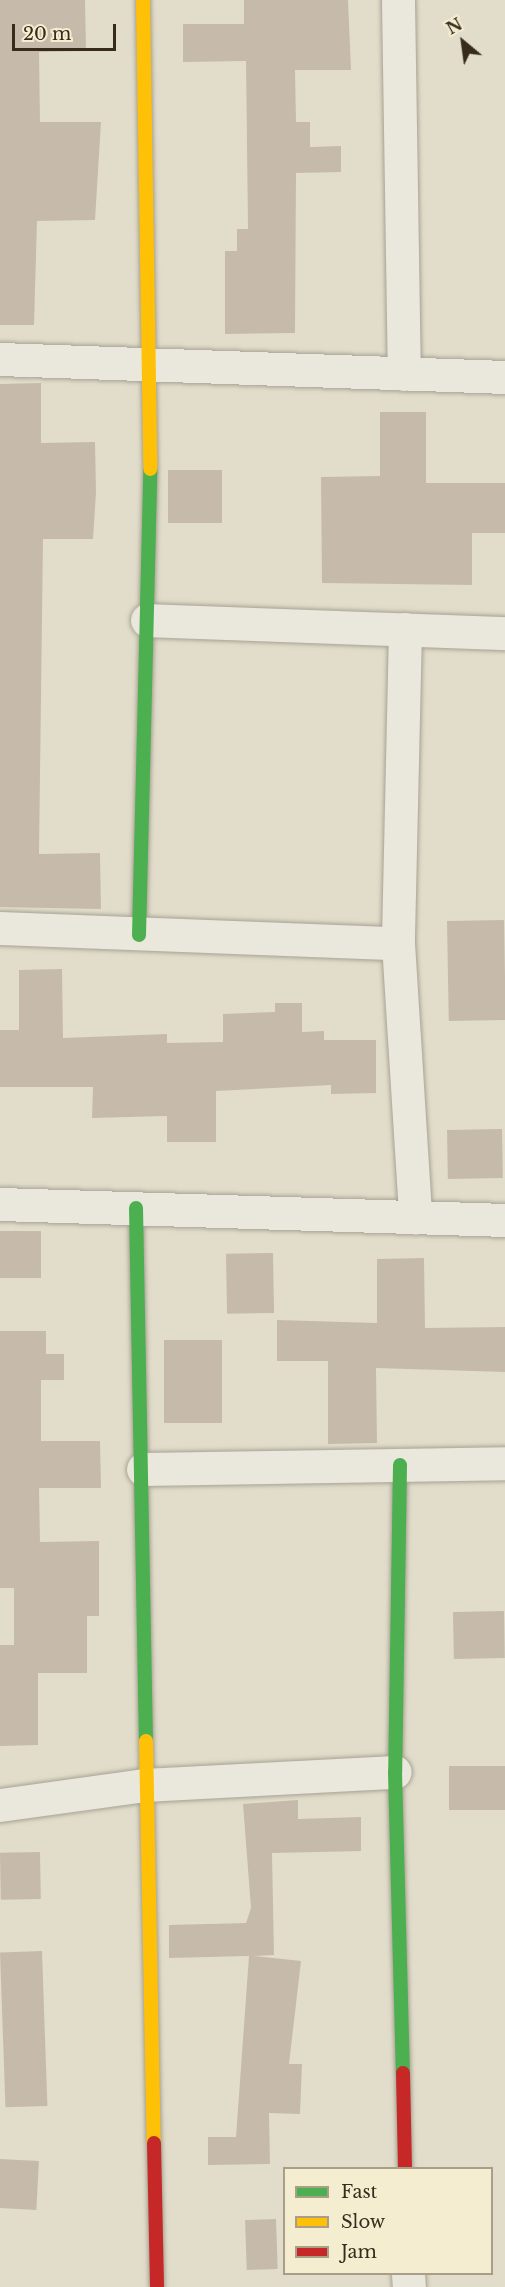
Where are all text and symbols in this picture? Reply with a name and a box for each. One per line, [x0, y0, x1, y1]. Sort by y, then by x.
scale bar [15, 12, 118, 50]
north arrow [433, 12, 493, 72]
text: N [443, 14, 466, 39]
text: 20 m [23, 23, 71, 45]
legend [283, 2167, 493, 2275]
text: Fast [341, 2181, 377, 2203]
text: Slow [341, 2211, 385, 2233]
text: Jam [341, 2241, 377, 2263]

